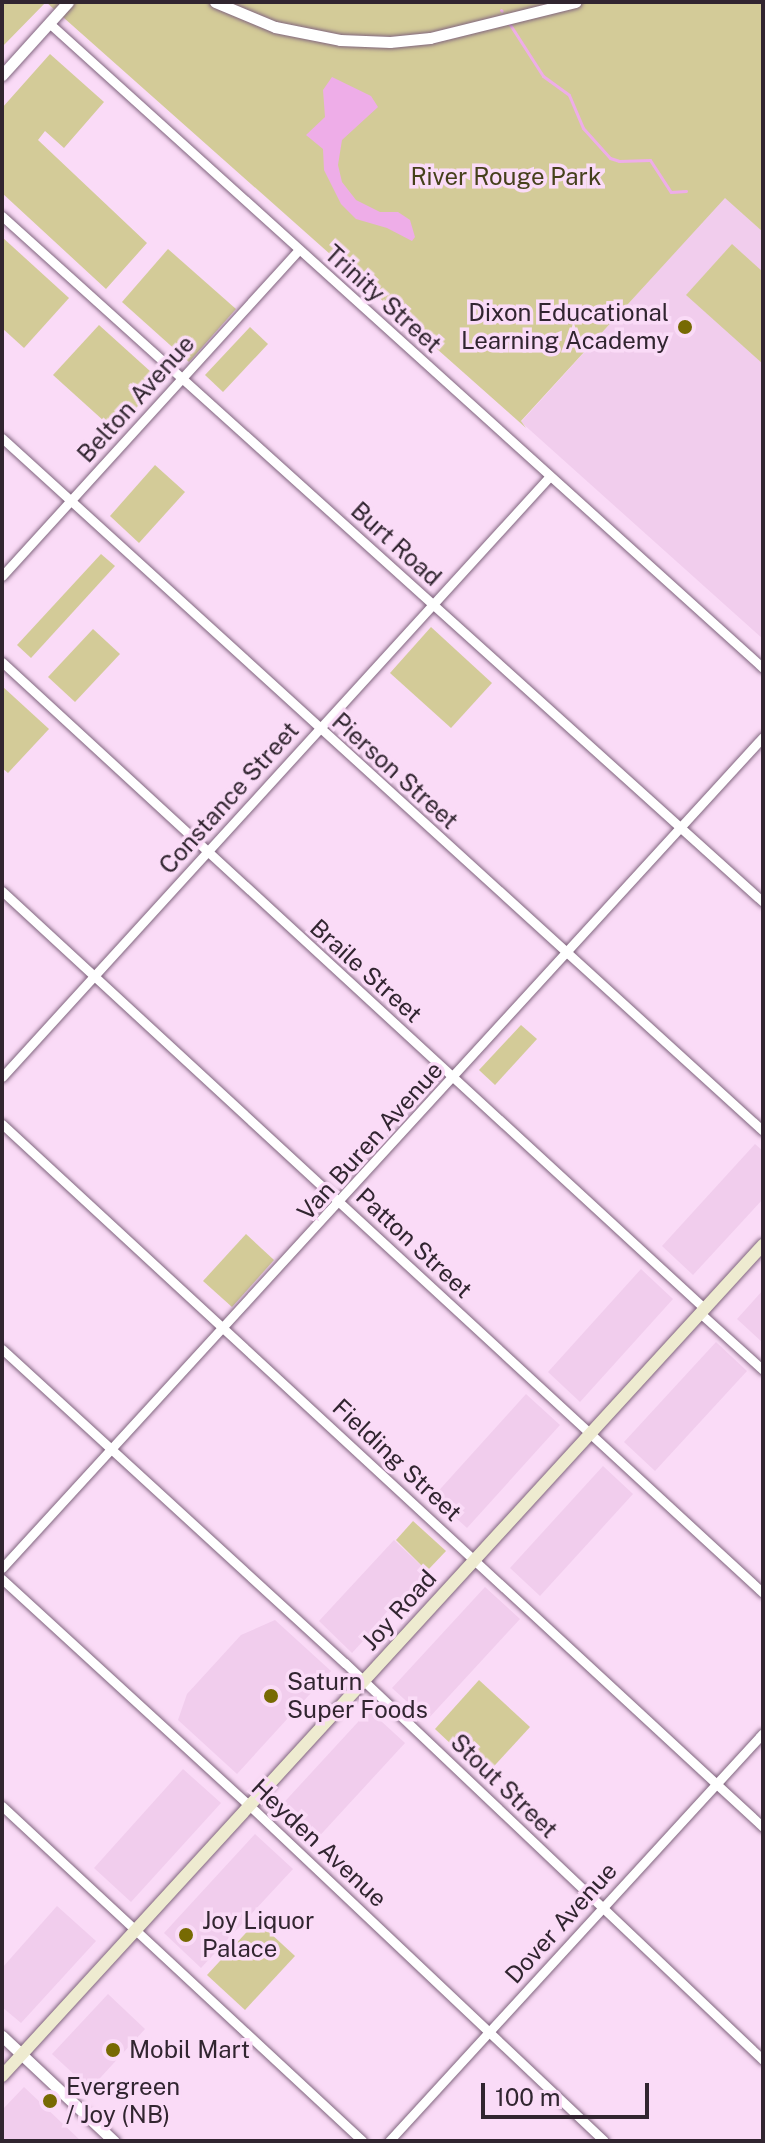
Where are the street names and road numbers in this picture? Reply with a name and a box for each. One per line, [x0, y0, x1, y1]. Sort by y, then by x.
street label: Trinity Street [319, 239, 447, 359]
street label: Belton Avenue [71, 330, 201, 468]
street label: Burt Road [345, 496, 447, 592]
street label: Pierson Street [326, 707, 464, 835]
street label: Constance Street [153, 716, 305, 880]
street label: Braile Street [304, 913, 428, 1029]
street label: Van Buren Avenue [291, 1056, 449, 1226]
street label: Patton Street [350, 1182, 478, 1304]
street label: Fielding Street [327, 1393, 467, 1527]
street label: Joy Road [355, 1564, 443, 1656]
street label: Stout Street [445, 1728, 563, 1844]
street label: Heyden Avenue [245, 1773, 393, 1913]
street label: Dover Avenue [499, 1856, 623, 1990]

